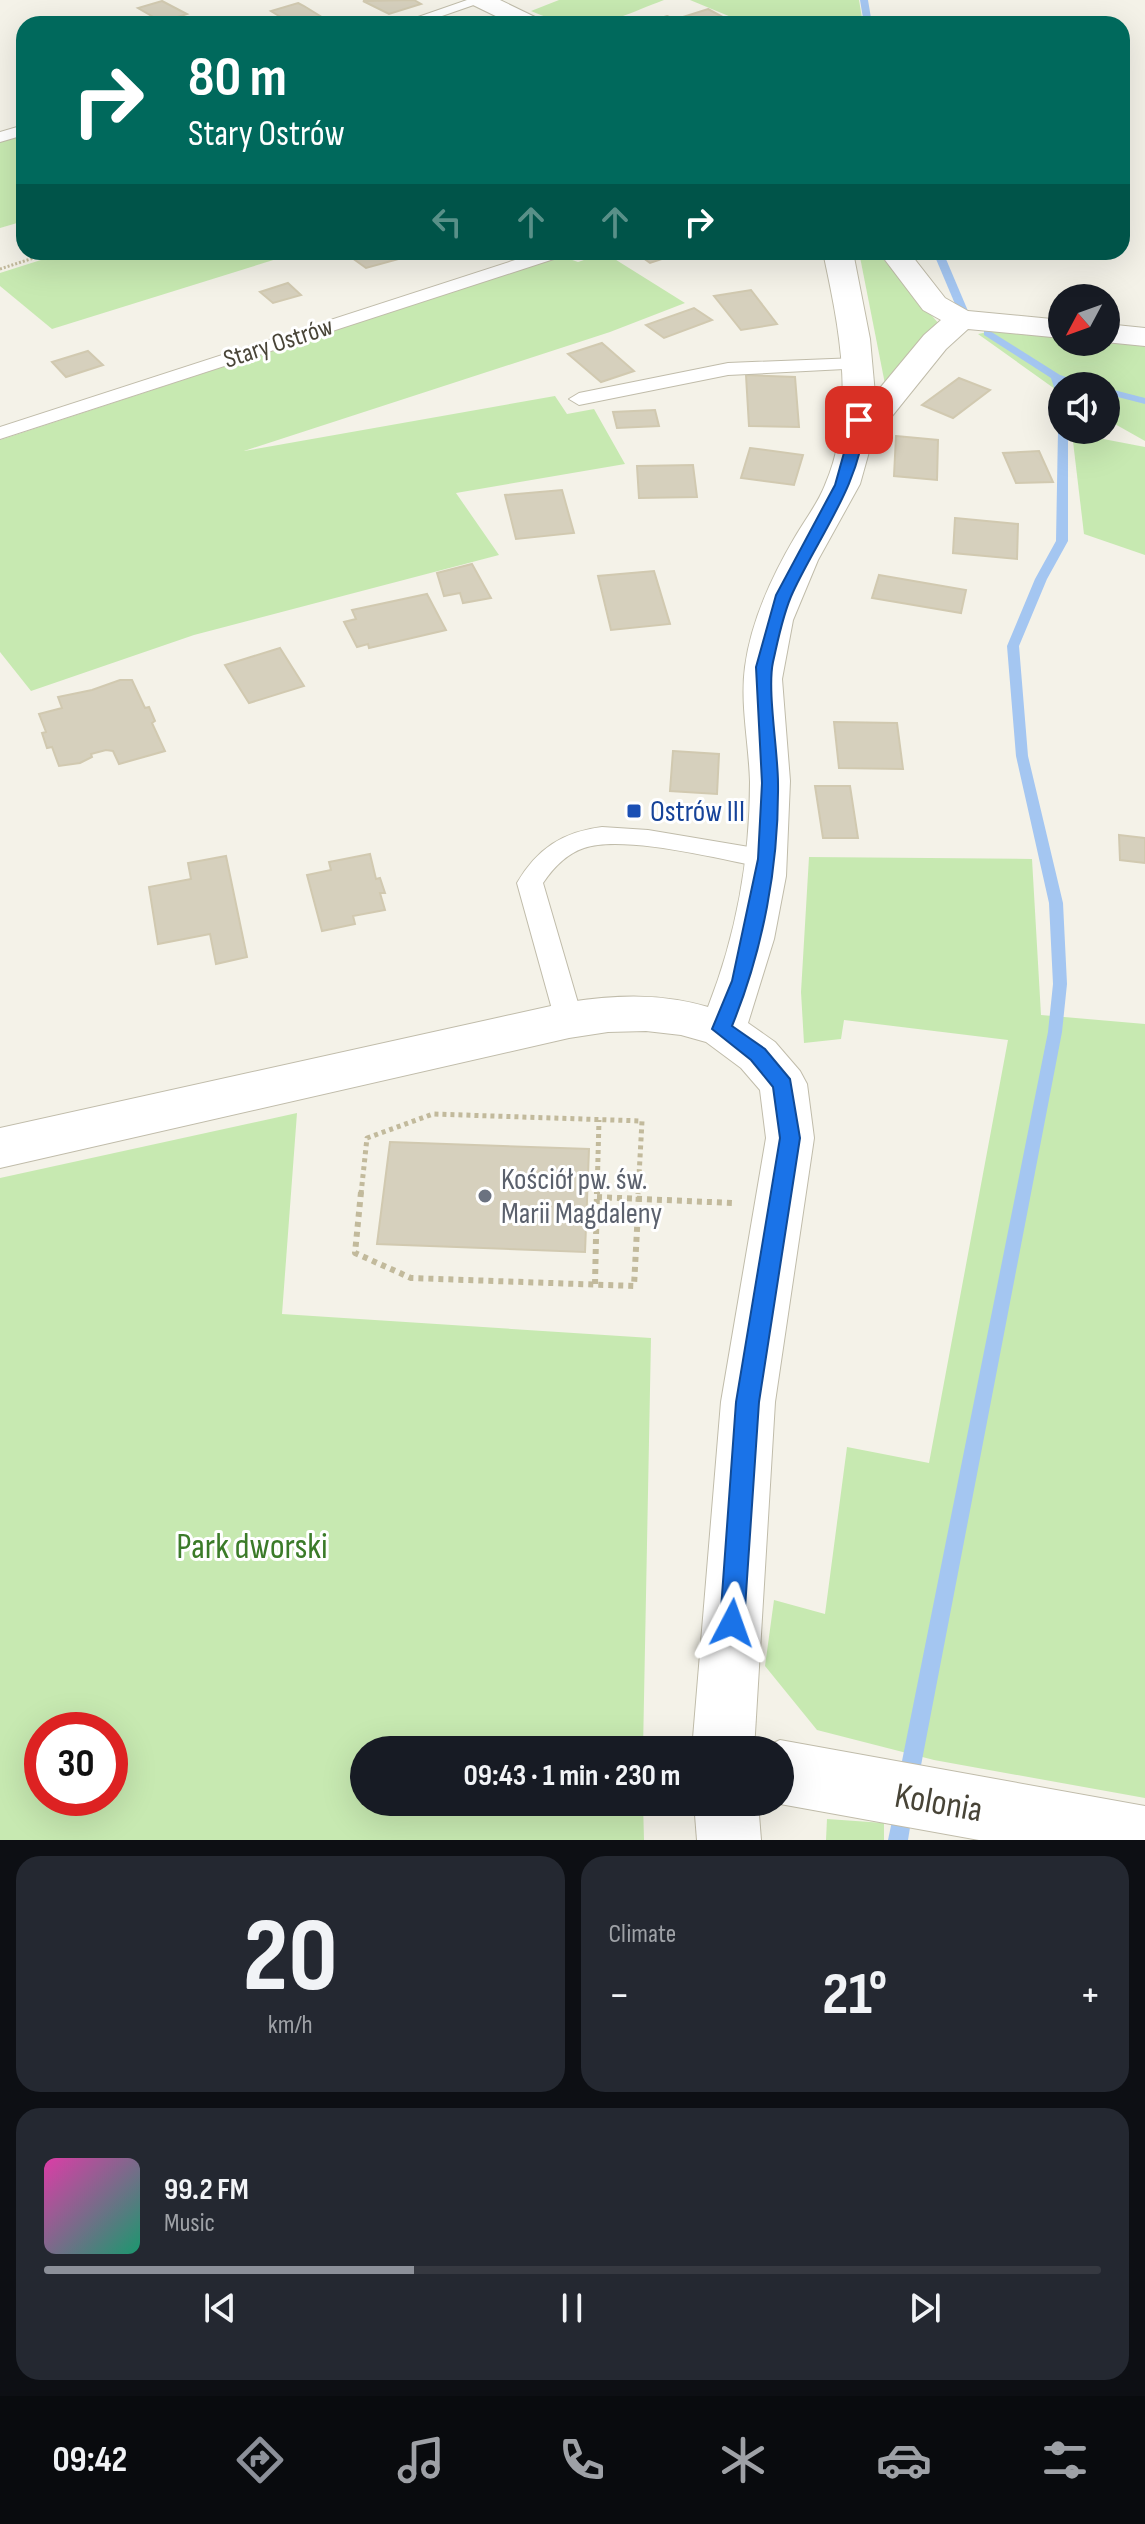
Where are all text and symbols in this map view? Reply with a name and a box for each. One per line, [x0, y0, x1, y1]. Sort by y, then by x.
text: 80 m [188, 45, 287, 112]
icon: right [56, 48, 160, 152]
text: Stary Ostrów [188, 113, 345, 156]
icon: left [425, 200, 469, 244]
icon: ahead [509, 200, 553, 244]
icon: ahead [593, 200, 637, 244]
icon: right [677, 200, 721, 244]
north arrow [1048, 284, 1120, 356]
map controls [1048, 284, 1120, 444]
street label: Stary Ostrów [220, 311, 337, 376]
button: sound [1048, 372, 1120, 444]
pin [825, 386, 893, 454]
icon: arrive [837, 398, 881, 442]
place label: Ostrów III [650, 794, 745, 830]
marker: Ostrów III [625, 802, 643, 820]
place label: Kościół pw. św. Marii Magdaleny [501, 1162, 663, 1232]
marker: Kościół pw. św. Marii Magdaleny [476, 1187, 494, 1205]
park label: Park dworski [176, 1526, 328, 1569]
position arrow [690, 1581, 774, 1665]
speed limit sign: 30 [24, 1712, 128, 1816]
text: 09:43 · 1 min · 230 m [464, 1758, 680, 1794]
street label: Kolonia [891, 1775, 986, 1832]
text: 20 [243, 1895, 338, 2020]
text: Climate [609, 1919, 676, 1950]
text: 21° [822, 1959, 887, 2031]
text: − [609, 1969, 630, 2022]
text: + [1079, 1969, 1101, 2022]
text: km/h [268, 2010, 313, 2041]
text: 99.2 FM [164, 2172, 249, 2208]
text: Music [164, 2208, 215, 2239]
icon: previous [198, 2286, 242, 2330]
icon: pause [550, 2286, 594, 2330]
icon: next [903, 2286, 947, 2330]
icon: directions [232, 2432, 288, 2488]
icon: music [393, 2432, 449, 2488]
icon: phone [554, 2432, 610, 2488]
icon: climate [715, 2432, 771, 2488]
icon: car [876, 2432, 932, 2488]
icon: filters [1037, 2432, 1093, 2488]
text: 09:42 [52, 2439, 127, 2482]

